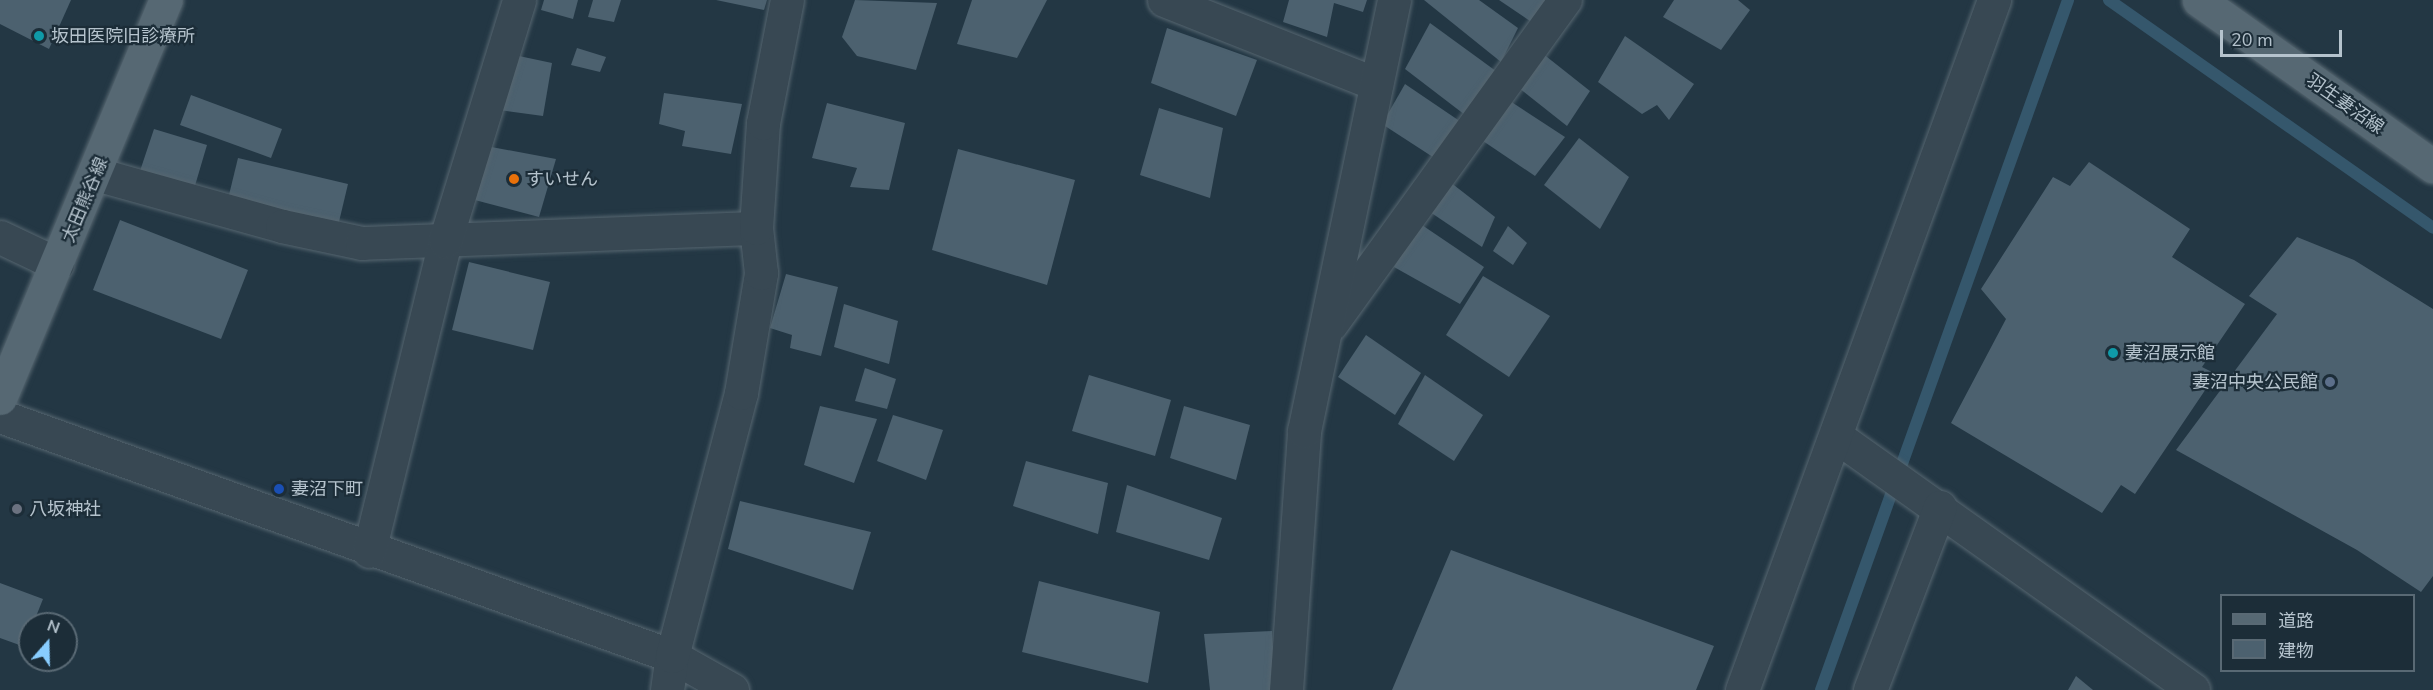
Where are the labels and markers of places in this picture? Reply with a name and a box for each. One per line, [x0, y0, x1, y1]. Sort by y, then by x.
place label: 坂田医院旧診療所 [51, 25, 195, 47]
marker: 坂田医院旧診療所 [32, 29, 46, 43]
place label: すいせん [526, 168, 598, 190]
marker: すいせん [507, 172, 521, 186]
place label: 妻沼展示館 [2125, 342, 2215, 364]
marker: 妻沼展示館 [2106, 346, 2120, 360]
place label: 妻沼中央公民館 [2192, 371, 2318, 393]
marker: 妻沼中央公民館 [2323, 375, 2337, 389]
place label: 妻沼下町 [291, 478, 363, 500]
marker: 妻沼下町 [272, 482, 286, 496]
place label: 八坂神社 [29, 498, 101, 520]
marker: 八坂神社 [10, 502, 24, 516]

